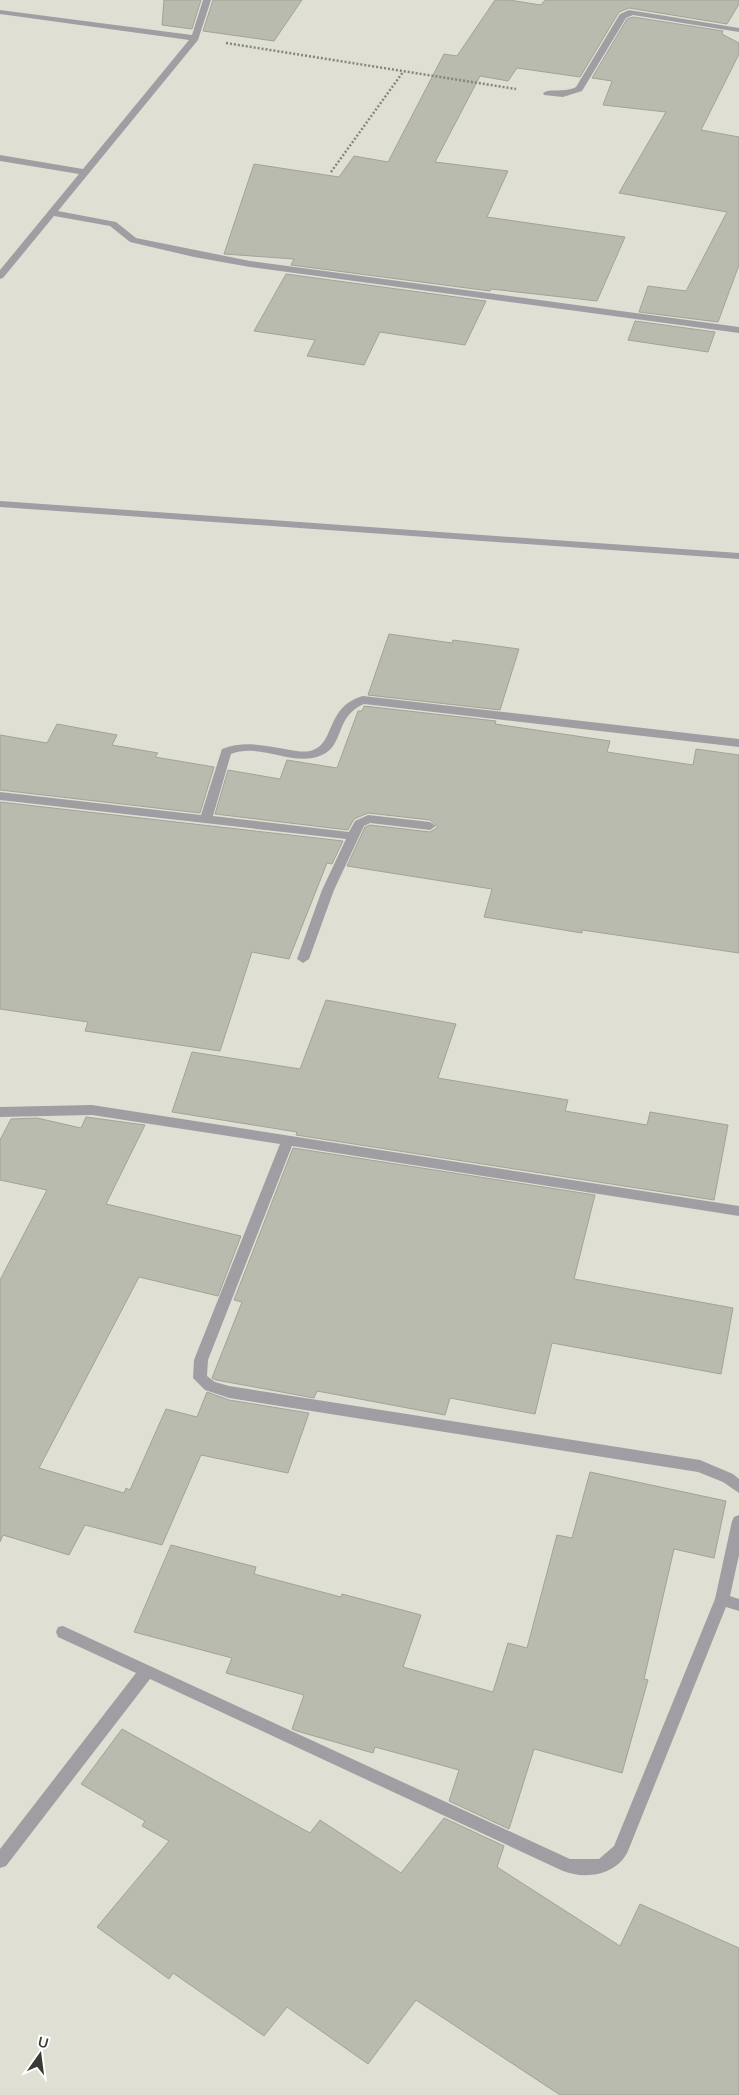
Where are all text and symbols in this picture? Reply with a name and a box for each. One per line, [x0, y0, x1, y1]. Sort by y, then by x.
north arrow [15, 2030, 65, 2080]
text: U [36, 2032, 50, 2052]

